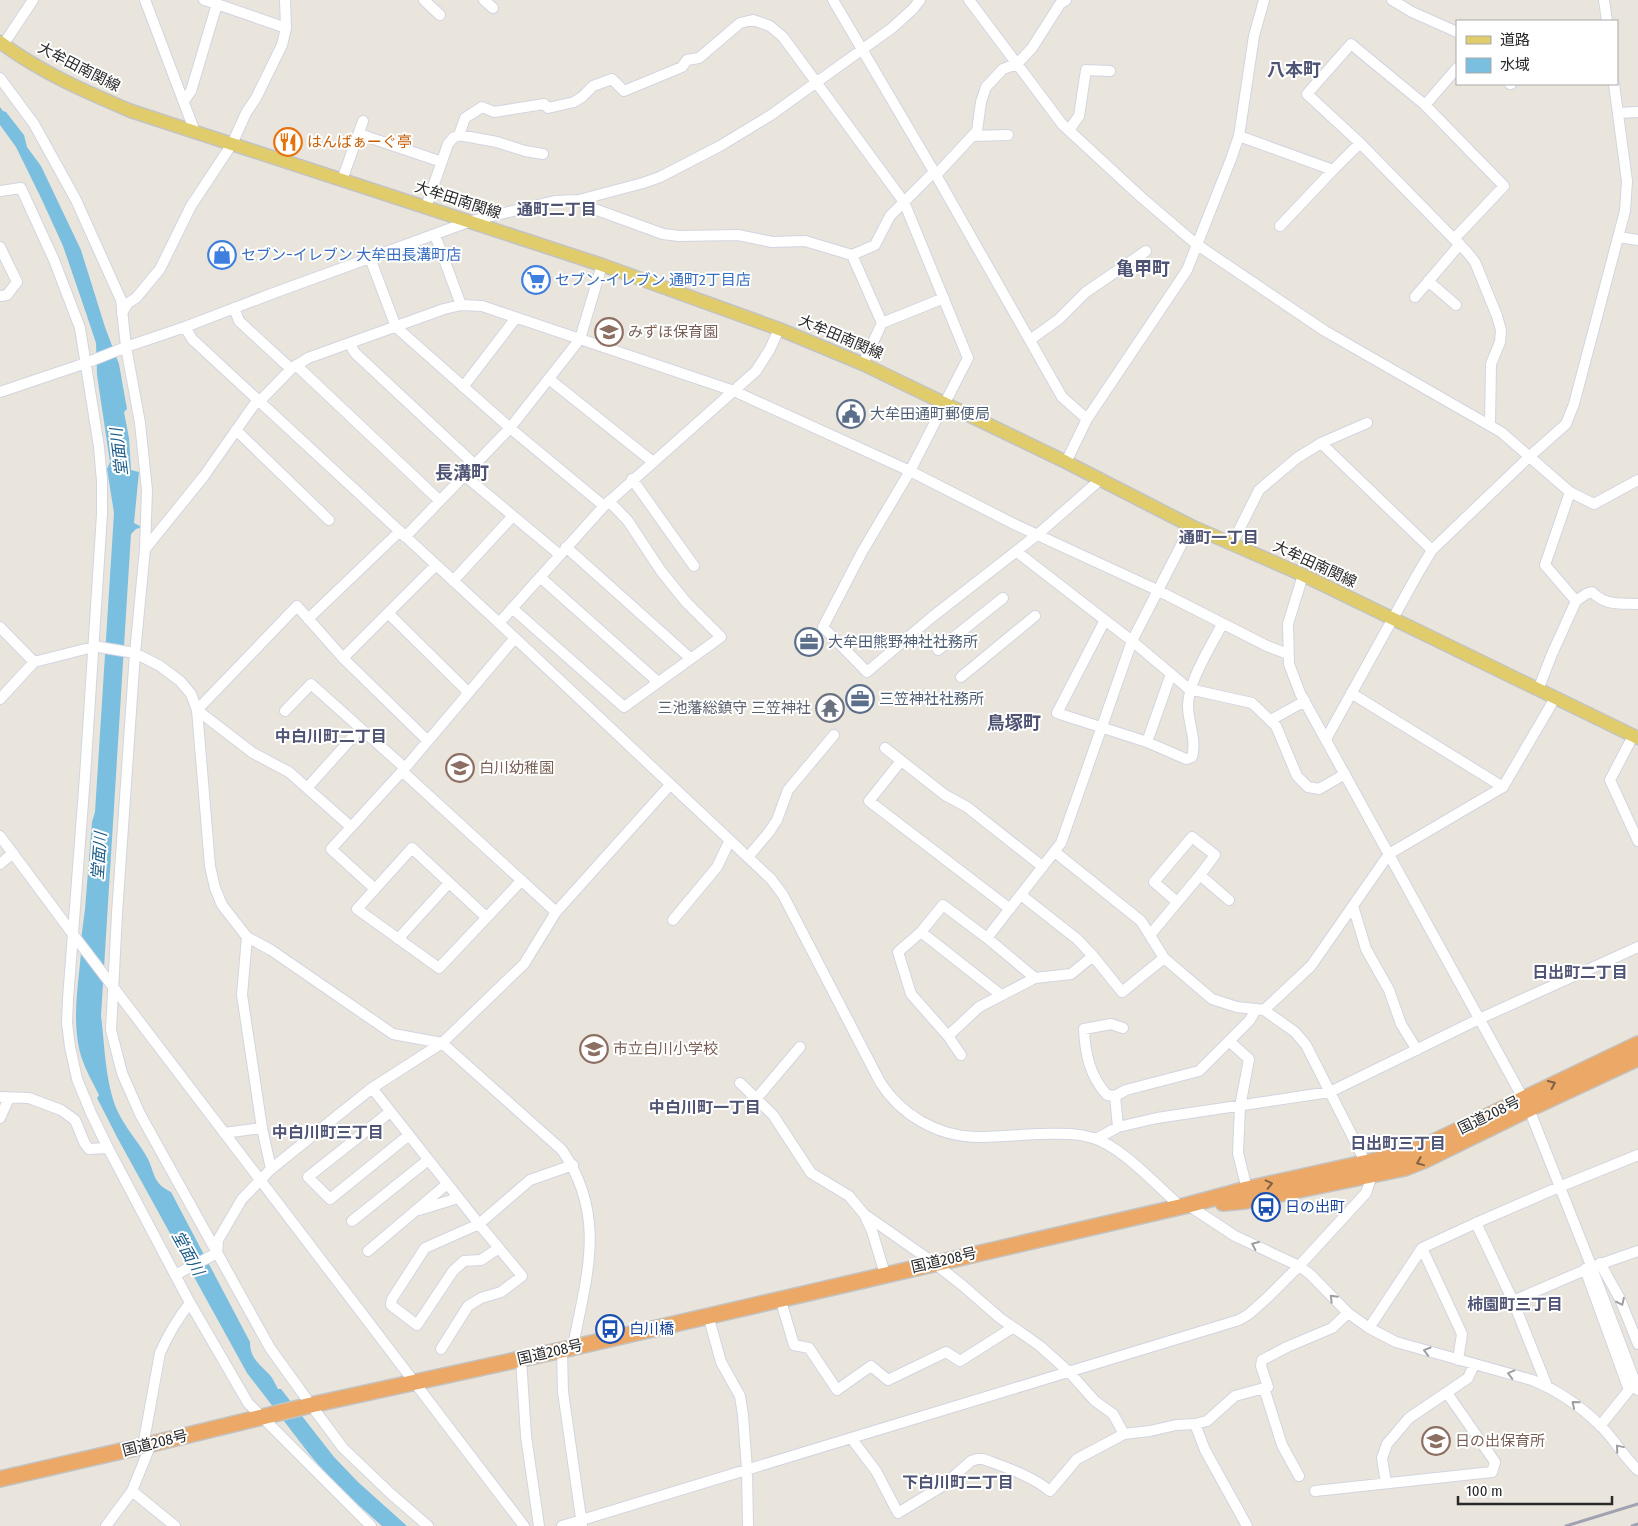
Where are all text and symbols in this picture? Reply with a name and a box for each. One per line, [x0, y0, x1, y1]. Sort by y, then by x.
legend [1456, 20, 1618, 85]
text: 道路 [1500, 31, 1530, 49]
street label: 大牟田南関線 [35, 39, 123, 95]
text: 水域 [1500, 56, 1530, 74]
district label: 八本町 [1267, 59, 1321, 81]
restaurant icon: はんばぁーぐ亭 [273, 127, 303, 157]
place label: はんばぁーぐ亭 [307, 133, 412, 151]
street label: 大牟田南関線 [412, 178, 504, 222]
district label: 通町二丁目 [517, 200, 597, 219]
shop icon: セブン−イレブン 大牟田長溝町店 [207, 240, 237, 270]
place label: セブン−イレブン 大牟田長溝町店 [241, 246, 461, 264]
district label: 亀甲町 [1116, 258, 1170, 280]
supermarket icon: セブン-イレブン 通町2丁目店 [521, 265, 551, 295]
place label: セブン-イレブン 通町2丁目店 [555, 271, 751, 289]
street label: 大牟田南関線 [796, 311, 886, 363]
school or university icon: みずほ保育園 [594, 317, 624, 347]
place label: みずほ保育園 [628, 323, 718, 341]
public building icon: 大牟田通町郵便局 [836, 399, 866, 429]
place label: 大牟田通町郵便局 [870, 405, 990, 423]
water label: 堂面川 [106, 425, 131, 477]
district label: 長溝町 [435, 462, 489, 484]
district label: 通町一丁目 [1179, 528, 1259, 547]
street label: 大牟田南関線 [1270, 537, 1360, 591]
office icon: 大牟田熊野神社社務所 [794, 627, 824, 657]
place label: 大牟田熊野神社社務所 [828, 633, 978, 651]
office icon: 三笠神社社務所 [845, 684, 875, 714]
place label: 三笠神社社務所 [879, 690, 984, 708]
temple icon: 三池藩総鎮守 三笠神社 [815, 693, 845, 723]
place label: 三池藩総鎮守 三笠神社 [657, 699, 811, 717]
district label: 鳥塚町 [987, 712, 1041, 734]
district label: 中白川町二丁目 [275, 727, 387, 746]
school or university icon: 白川幼稚園 [445, 753, 475, 783]
place label: 白川幼稚園 [479, 759, 554, 777]
water label: 堂面川 [88, 829, 110, 881]
district label: 日出町二丁目 [1532, 963, 1628, 982]
school or university icon: 市立白川小学校 [579, 1034, 609, 1064]
place label: 市立白川小学校 [613, 1040, 718, 1058]
one-way arrow [1547, 1080, 1556, 1091]
street label: 国道208号 [1455, 1092, 1523, 1138]
district label: 中白川町一丁目 [649, 1098, 761, 1117]
district label: 中白川町三丁目 [272, 1123, 384, 1142]
district label: 日出町三丁目 [1350, 1134, 1446, 1153]
one-way arrow [1416, 1155, 1425, 1166]
one-way arrow [1264, 1179, 1273, 1190]
bus stop icon: 日の出町 [1251, 1192, 1281, 1222]
place label: 日の出町 [1285, 1198, 1345, 1216]
water label: 堂面川 [168, 1227, 209, 1280]
one-way arrow [1251, 1241, 1260, 1252]
street label: 国道208号 [909, 1244, 979, 1276]
one-way arrow [1330, 1295, 1339, 1304]
district label: 柿園町三丁目 [1467, 1295, 1563, 1314]
one-way arrow [1615, 1297, 1626, 1306]
bus stop icon: 白川橋 [595, 1314, 625, 1344]
place label: 白川橋 [629, 1320, 674, 1338]
street label: 国道208号 [515, 1336, 585, 1368]
one-way arrow [1424, 1347, 1432, 1357]
one-way arrow [1508, 1370, 1516, 1380]
one-way arrow [1571, 1401, 1580, 1410]
street label: 国道208号 [120, 1426, 190, 1460]
school or university icon: 日の出保育所 [1421, 1426, 1451, 1456]
place label: 日の出保育所 [1455, 1432, 1545, 1450]
one-way arrow [1615, 1444, 1624, 1453]
district label: 下白川町二丁目 [902, 1473, 1014, 1492]
scale bar [1458, 1474, 1612, 1506]
text: 100 m [1466, 1482, 1503, 1500]

